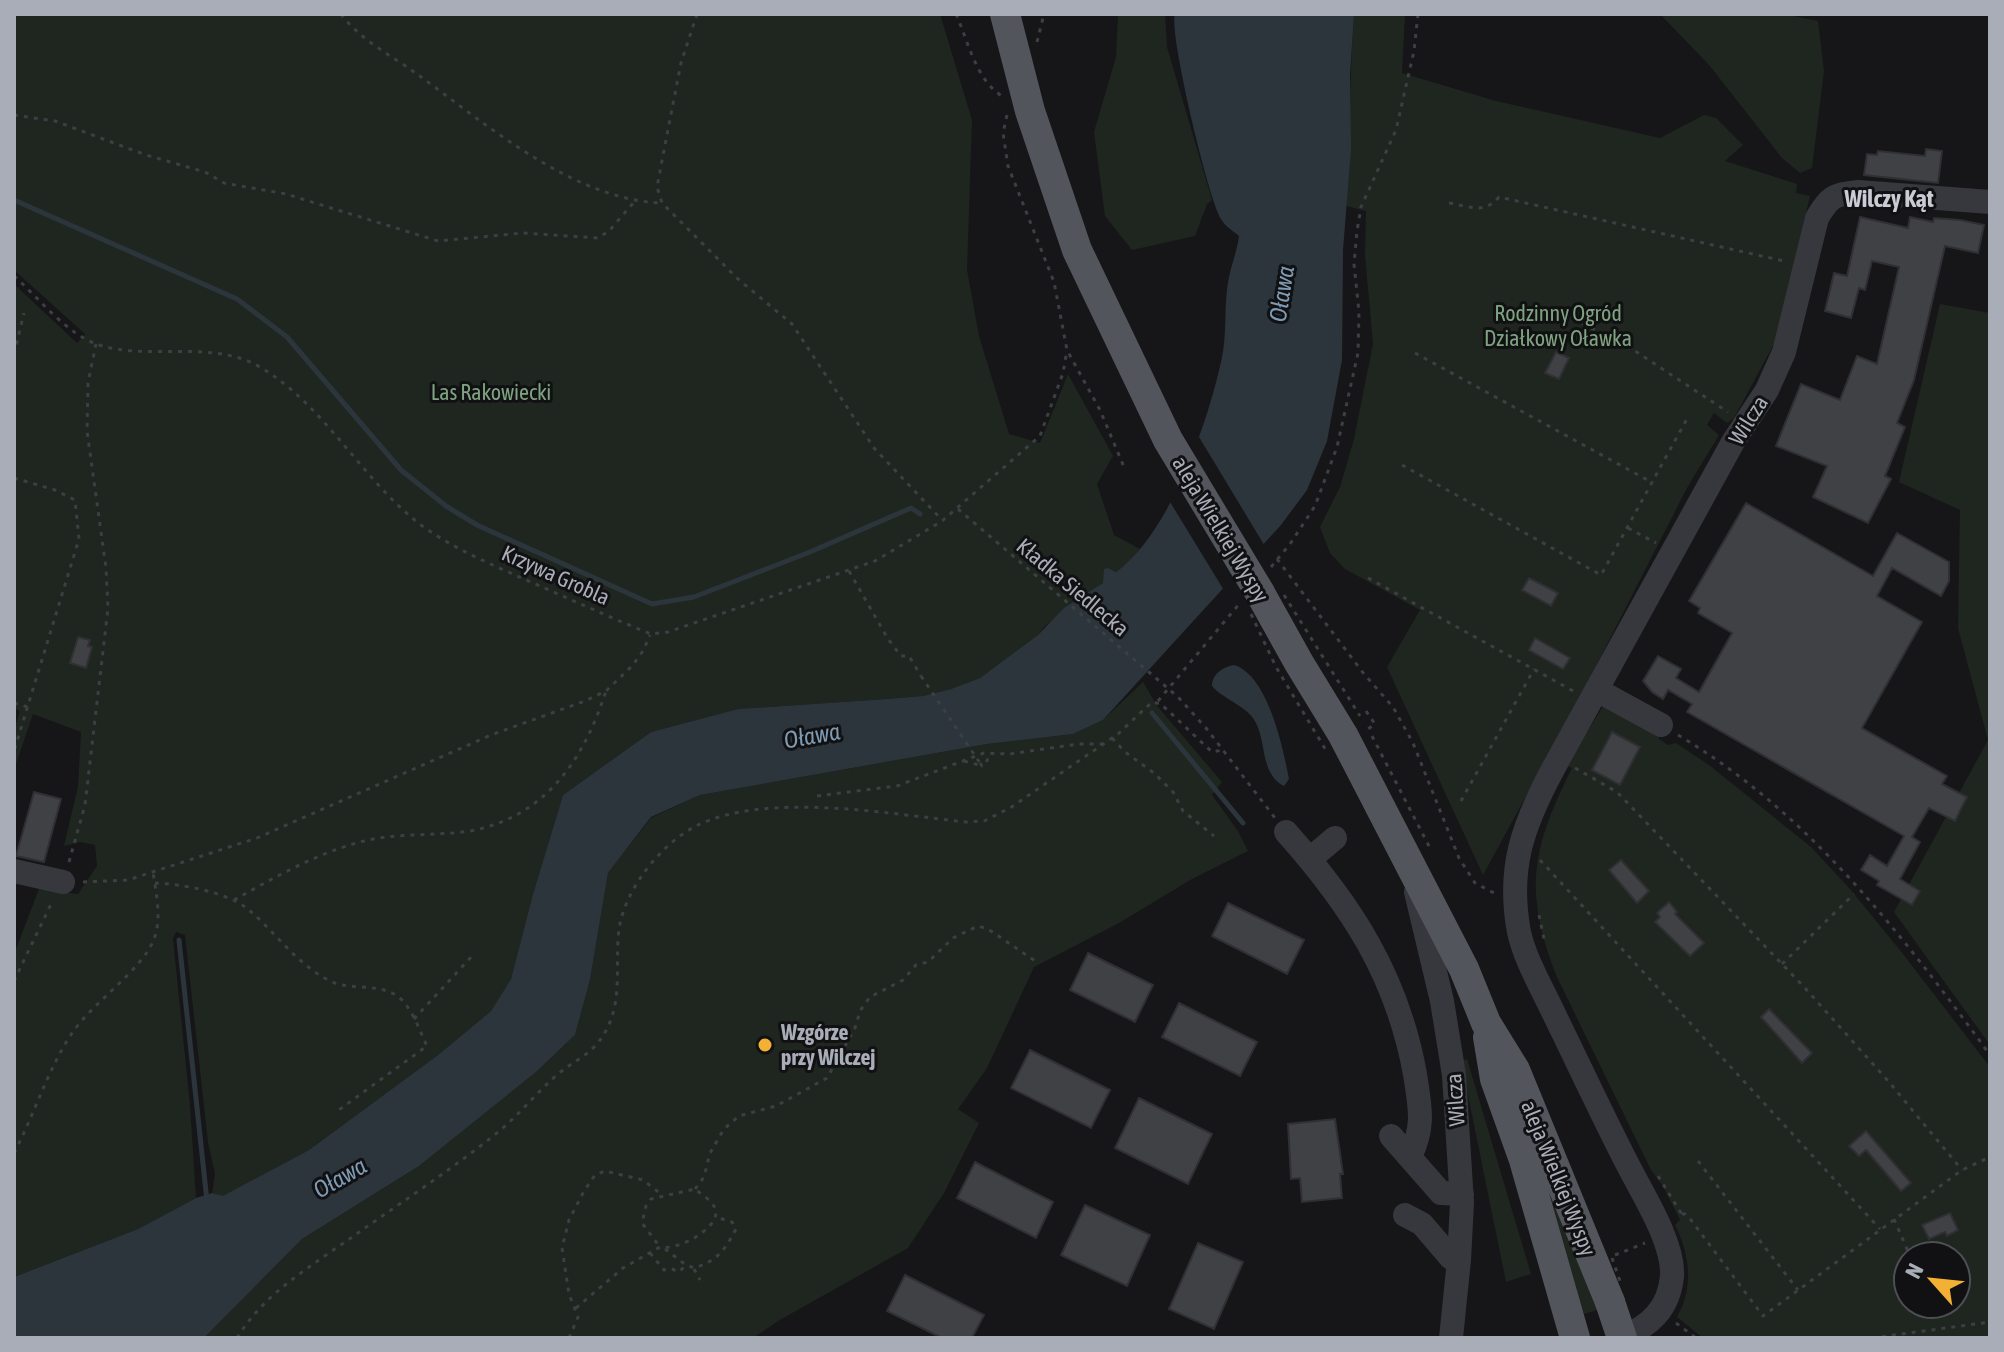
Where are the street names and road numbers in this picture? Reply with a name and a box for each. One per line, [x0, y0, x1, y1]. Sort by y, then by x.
street label: Wilcza [1723, 391, 1773, 449]
street label: aleja Wielkiej Wyspy [1167, 452, 1275, 606]
street label: Kładka Siedlecka [1012, 533, 1134, 641]
street label: Krzywa Grobla [498, 540, 614, 610]
street label: Wilcza [1440, 1073, 1470, 1127]
street label: aleja Wielkiej Wyspy [1516, 1097, 1602, 1259]

